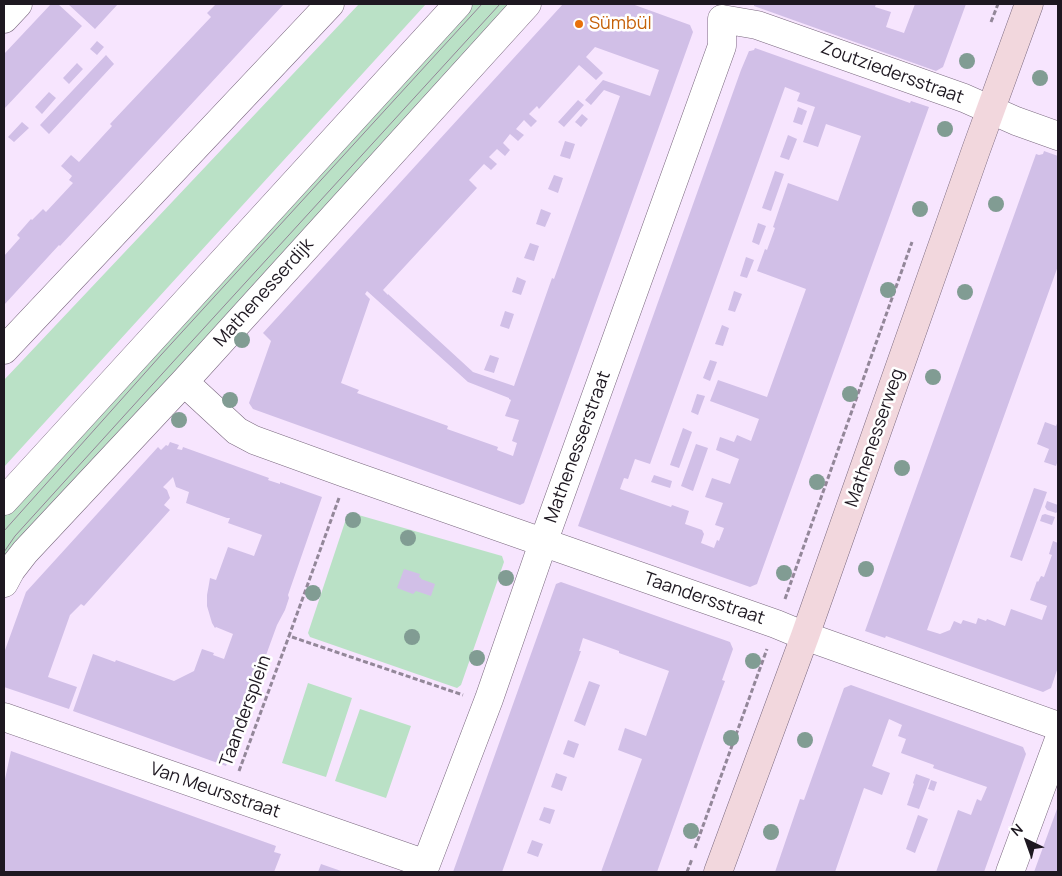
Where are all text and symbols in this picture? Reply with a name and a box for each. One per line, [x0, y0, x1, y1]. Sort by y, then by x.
place label: Sümbül [589, 13, 652, 35]
marker: Sümbül [573, 18, 585, 30]
street label: Zoutziedersstraat [818, 37, 966, 109]
street label: Mathenesserdijk [210, 234, 318, 352]
street label: Mathenesserweg [841, 366, 909, 510]
street label: Mathenesserstraat [540, 368, 616, 526]
street label: Taandersstraat [641, 568, 767, 630]
street label: Taandersplein [216, 652, 276, 770]
street label: Van Meursstraat [147, 759, 283, 823]
north arrow [1002, 816, 1052, 866]
text: N [1007, 819, 1027, 840]

